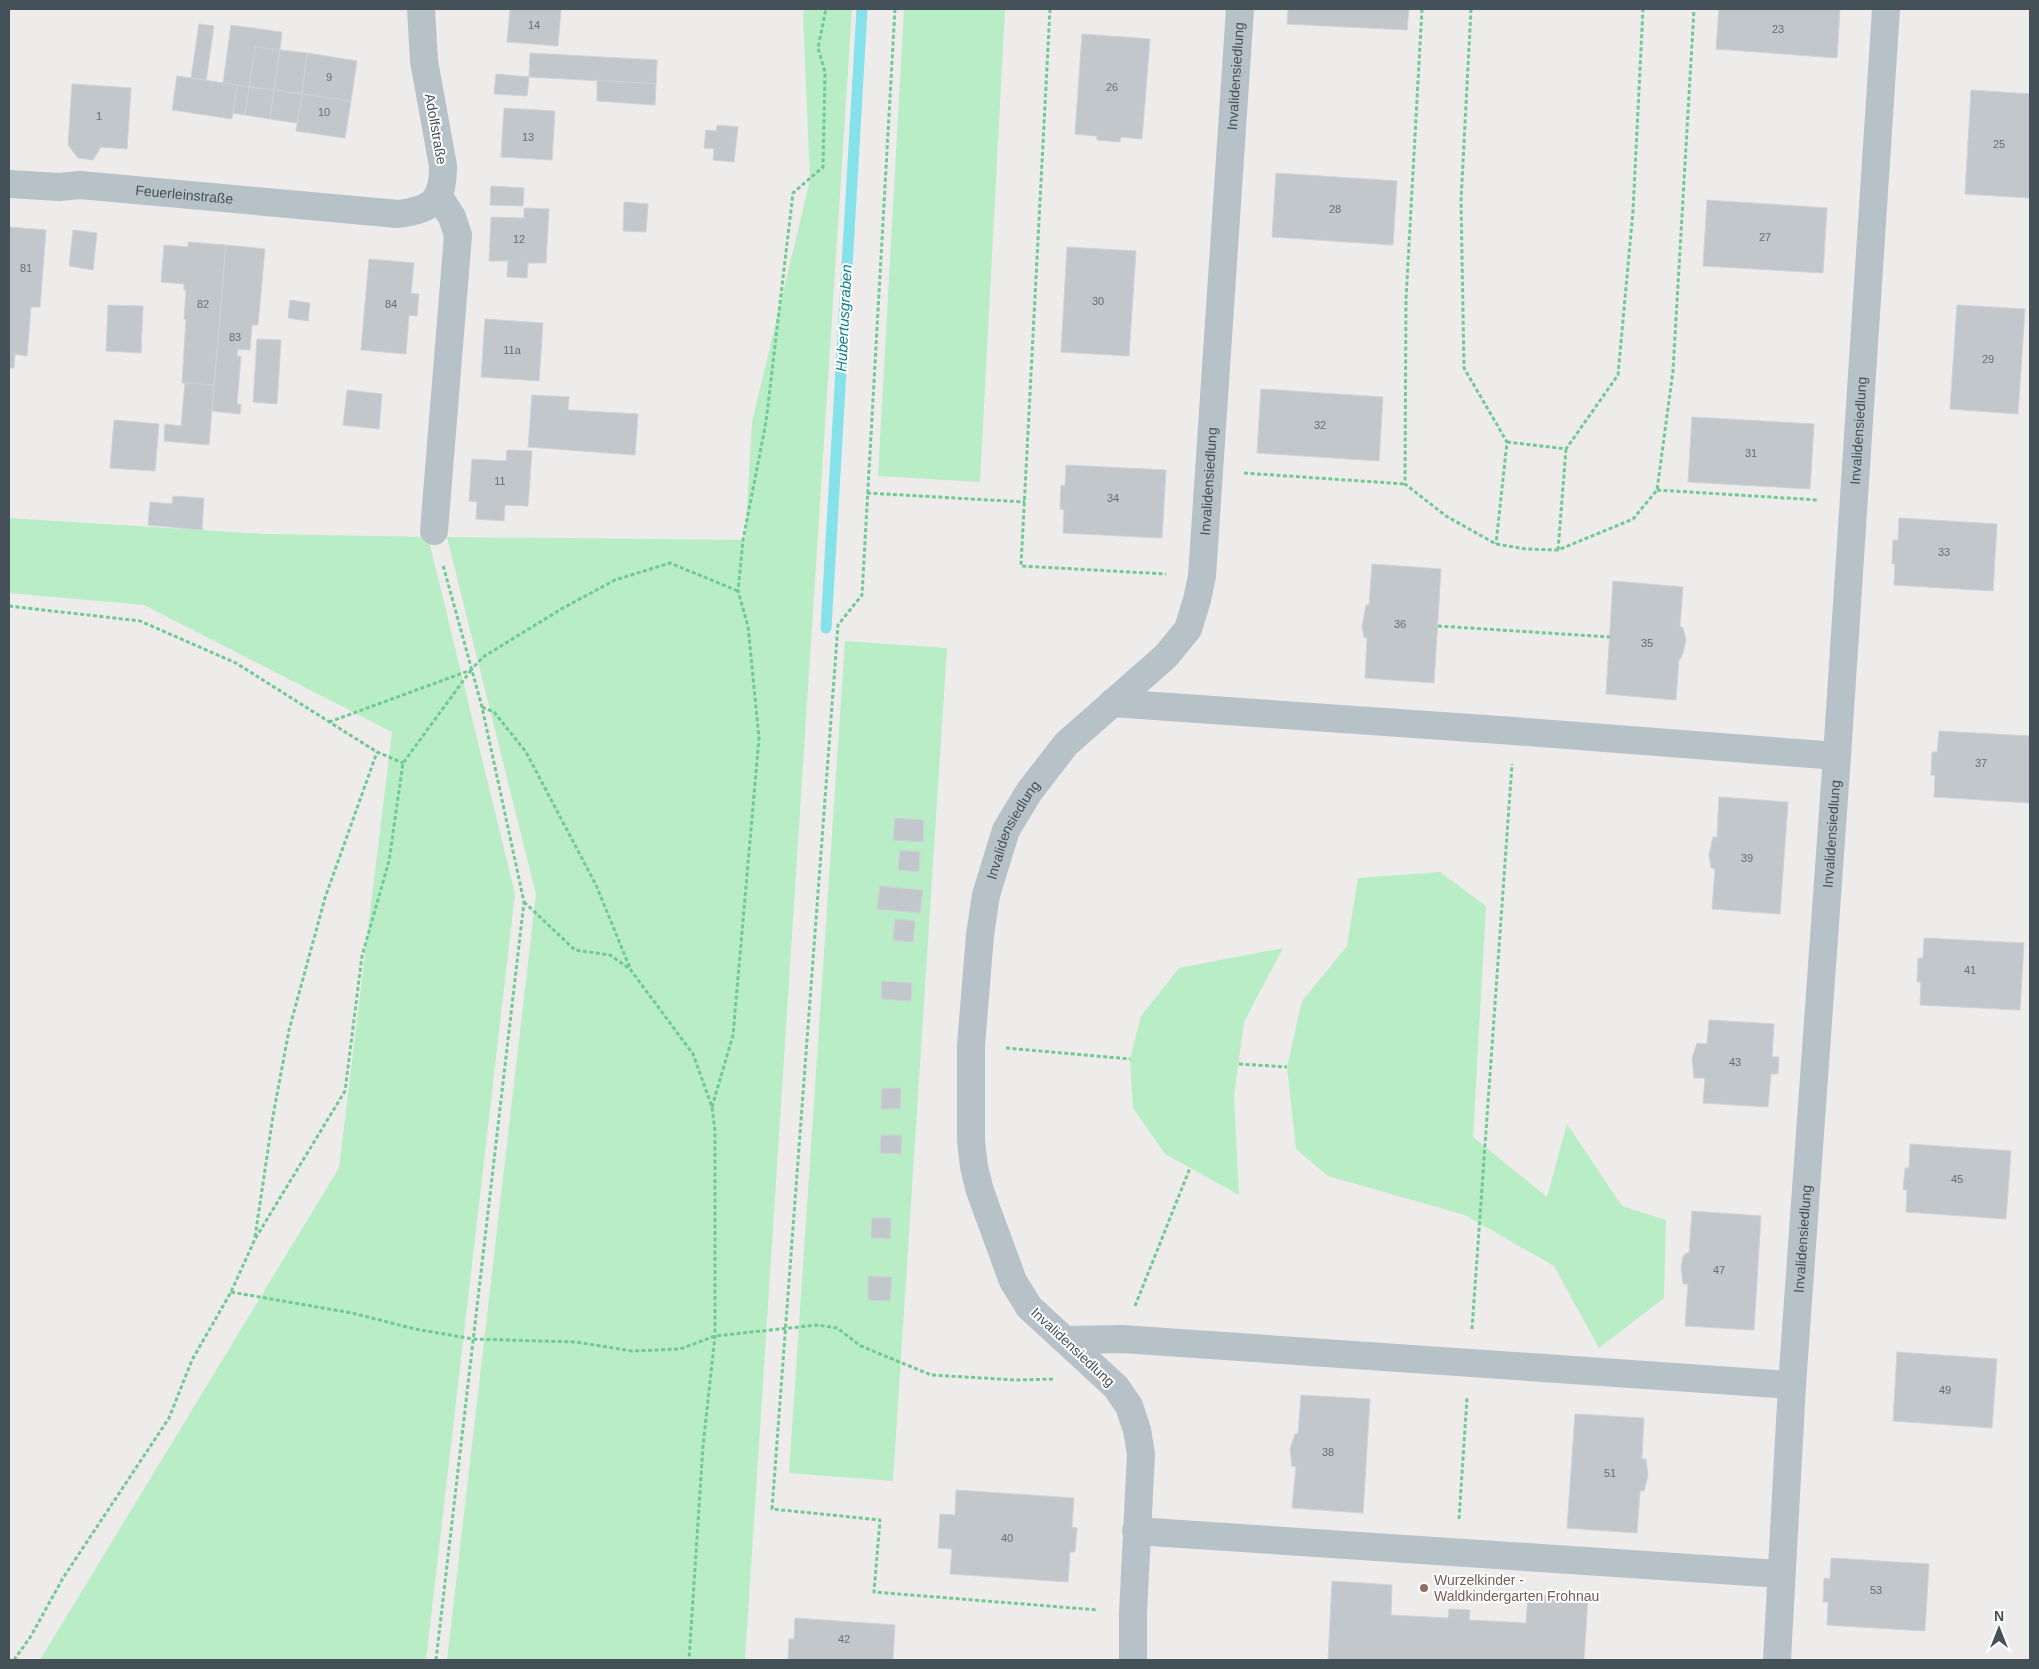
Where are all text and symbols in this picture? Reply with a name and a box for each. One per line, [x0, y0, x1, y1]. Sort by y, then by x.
house number: 14 [528, 19, 540, 31]
street label: Invalidensiedlung [1224, 22, 1247, 131]
house number: 23 [1772, 23, 1784, 35]
house number: 9 [326, 71, 332, 83]
house number: 26 [1106, 81, 1118, 93]
street label: Adolfstraße [422, 92, 450, 166]
house number: 10 [318, 106, 330, 118]
house number: 1 [96, 110, 102, 122]
house number: 13 [522, 131, 534, 143]
house number: 25 [1993, 138, 2005, 150]
street label: Feuerleinstraße [135, 182, 234, 207]
house number: 28 [1329, 203, 1341, 215]
house number: 27 [1759, 231, 1771, 243]
house number: 12 [513, 233, 525, 245]
house number: 81 [20, 262, 32, 274]
water label: Hubertusgraben [832, 264, 855, 372]
house number: 30 [1092, 295, 1104, 307]
house number: 82 [197, 298, 209, 310]
house number: 84 [385, 298, 397, 310]
house number: 83 [229, 331, 241, 343]
house number: 11a [503, 344, 522, 356]
house number: 29 [1982, 353, 1994, 365]
street label: Invalidensiedlung [1847, 376, 1870, 485]
house number: 32 [1314, 419, 1326, 431]
street label: Invalidensiedlung [1197, 427, 1220, 536]
house number: 31 [1745, 447, 1757, 459]
house number: 11 [494, 475, 506, 487]
house number: 34 [1107, 492, 1119, 504]
house number: 33 [1938, 546, 1950, 558]
house number: 36 [1394, 618, 1406, 630]
house number: 35 [1641, 637, 1653, 649]
house number: 37 [1975, 757, 1987, 769]
street label: Invalidensiedlung [983, 777, 1043, 881]
street label: Invalidensiedlung [1820, 779, 1843, 888]
house number: 39 [1741, 852, 1753, 864]
house number: 41 [1964, 964, 1976, 976]
house number: 43 [1729, 1056, 1741, 1068]
house number: 45 [1951, 1173, 1963, 1185]
street label: Invalidensiedlung [1791, 1184, 1814, 1293]
house number: 47 [1713, 1264, 1725, 1276]
street label: Invalidensiedlung [1028, 1304, 1118, 1390]
house number: 49 [1939, 1384, 1951, 1396]
house number: 38 [1322, 1446, 1334, 1458]
house number: 51 [1604, 1467, 1616, 1479]
house number: 40 [1001, 1532, 1013, 1544]
place label: Wurzelkinder - Waldkindergarten Frohnau [1434, 1572, 1599, 1604]
marker: Wurzelkinder - Waldkindergarten Frohnau [1418, 1582, 1430, 1594]
house number: 53 [1870, 1584, 1882, 1596]
north arrow [1974, 1604, 2024, 1654]
text: N [1994, 1608, 2004, 1624]
house number: 42 [838, 1633, 850, 1645]

